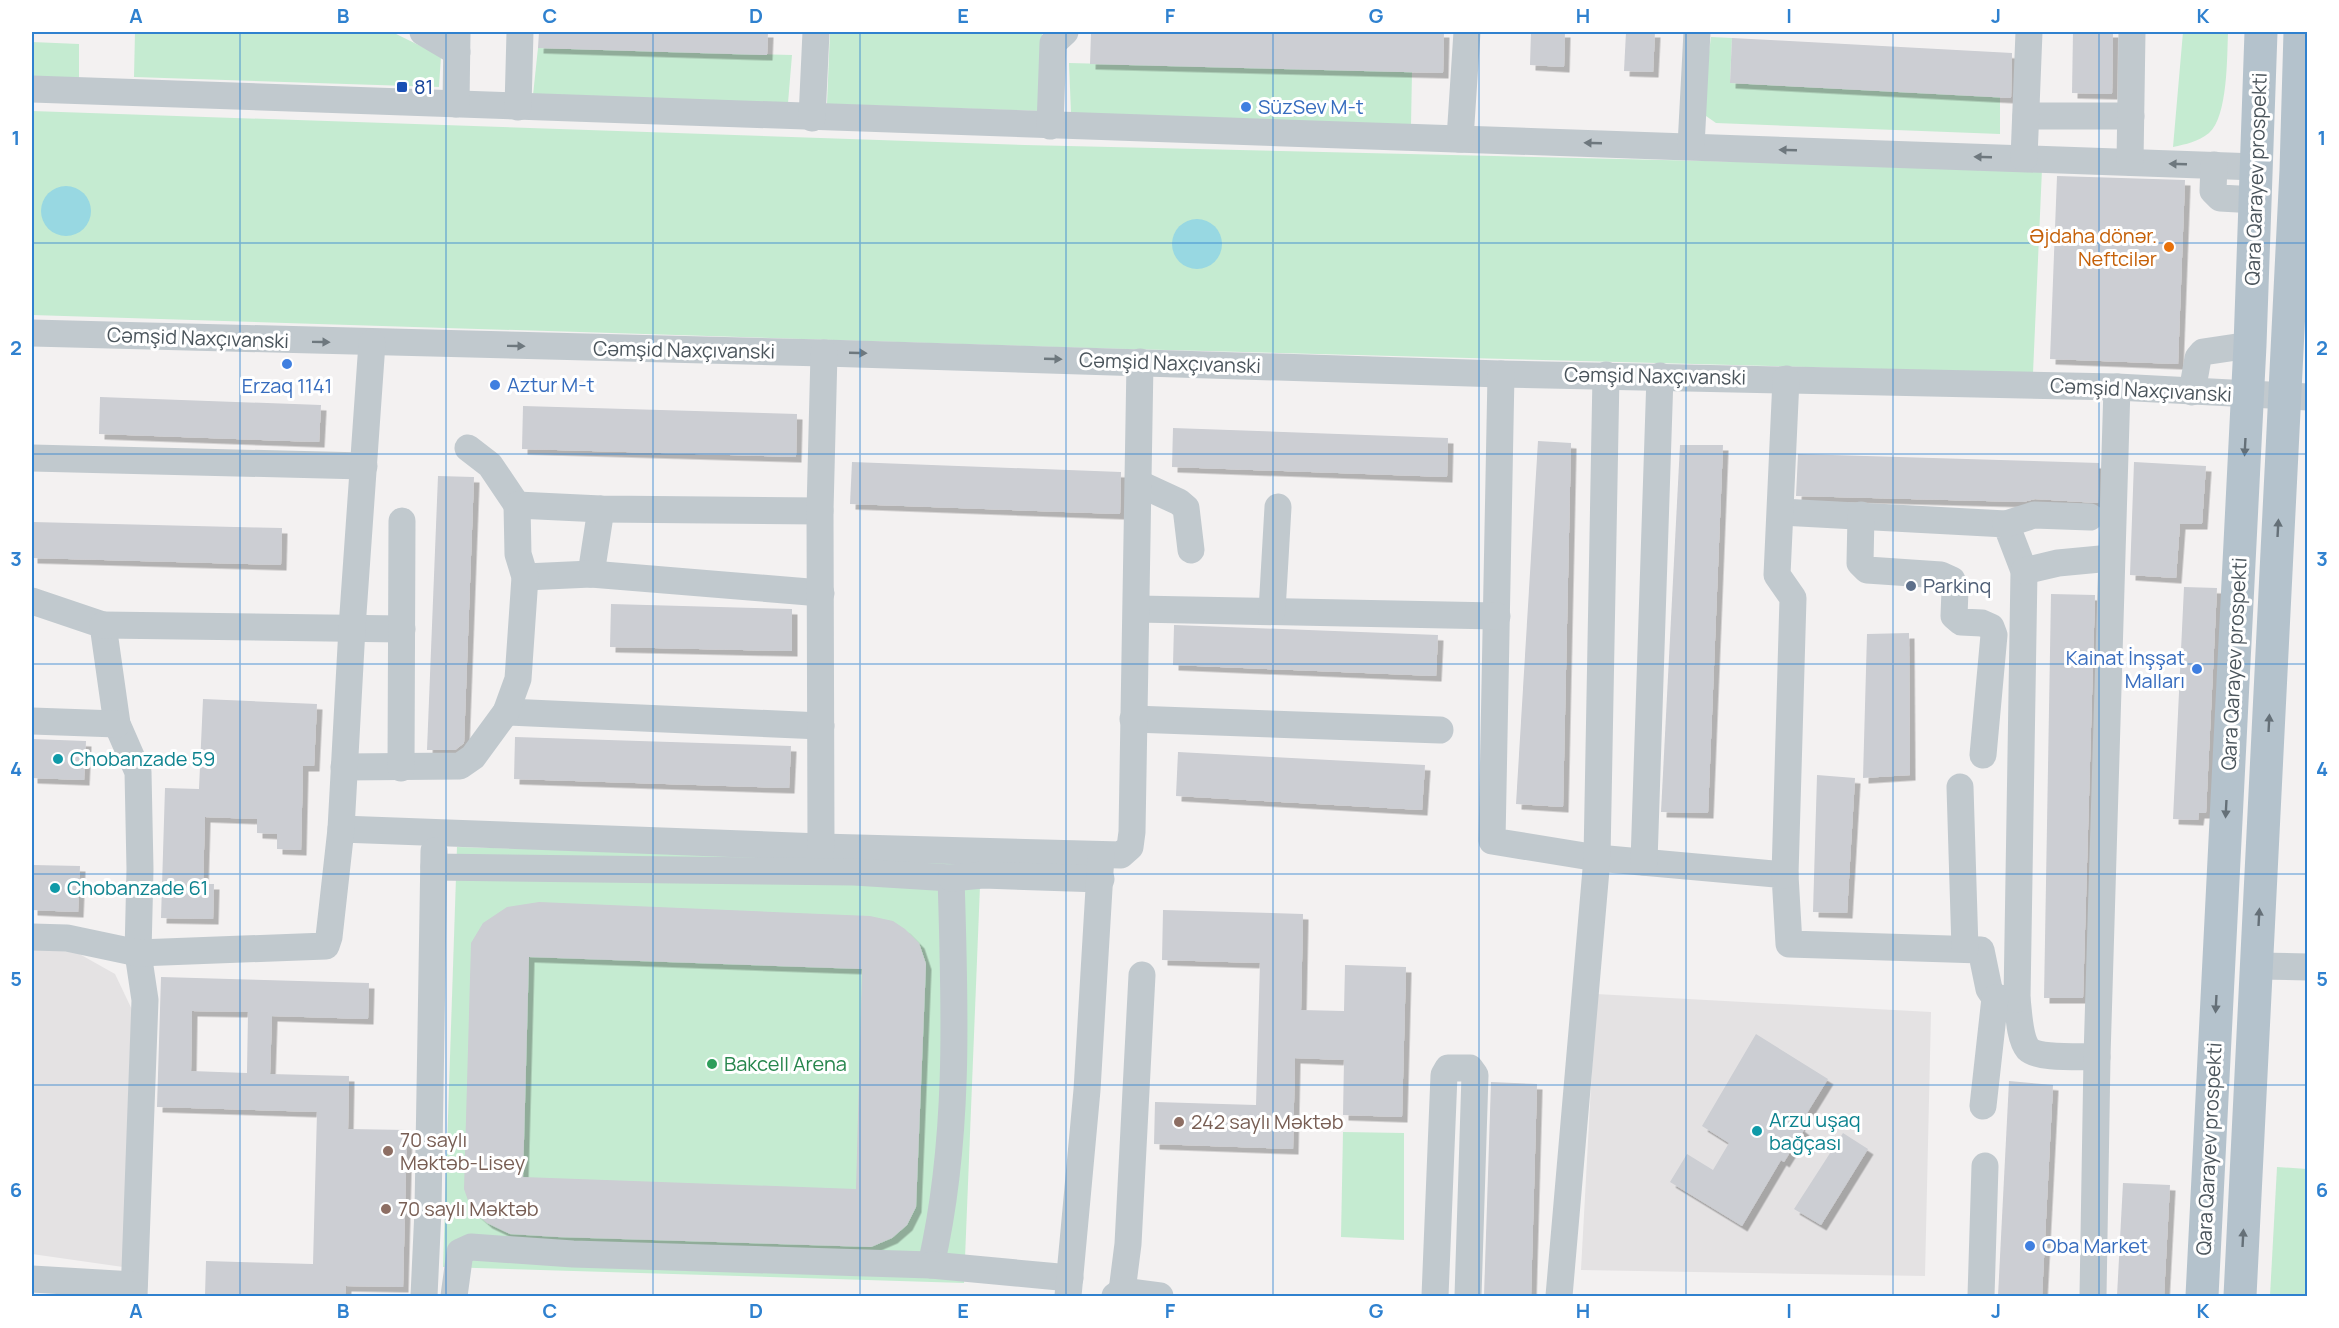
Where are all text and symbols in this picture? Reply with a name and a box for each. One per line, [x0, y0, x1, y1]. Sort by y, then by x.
text: A [129, 2, 143, 29]
text: B [337, 2, 350, 29]
text: C [543, 2, 557, 29]
text: D [749, 2, 763, 29]
text: E [957, 2, 969, 29]
text: F [1165, 2, 1176, 29]
text: G [1369, 2, 1384, 29]
text: H [1576, 2, 1590, 29]
text: I [1786, 2, 1792, 29]
text: J [1991, 2, 2001, 29]
text: K [2197, 2, 2210, 29]
street label: Qara Qarayev prospekti [2238, 72, 2273, 286]
place label: 81 [414, 73, 433, 100]
marker: 81 [395, 80, 409, 94]
place label: SüzSev M-t [1258, 93, 1364, 120]
marker: SüzSev M-t [1239, 100, 1253, 114]
text: 1 [12, 124, 20, 151]
text: 1 [2318, 124, 2326, 151]
one-way arrow [1583, 139, 1602, 148]
one-way arrow [1778, 145, 1797, 154]
one-way arrow [1973, 152, 1992, 162]
one-way arrow [2168, 159, 2187, 169]
place label: Əjdaha dönər. Neftcilər [2029, 222, 2157, 272]
marker: Əjdaha dönər. Neftcilər [2162, 240, 2176, 254]
street label: Cəmşid Naxçıvanski [107, 321, 289, 354]
text: 2 [10, 334, 22, 361]
street label: Cəmşid Naxçıvanski [593, 334, 775, 365]
text: 2 [2316, 334, 2328, 361]
one-way arrow [311, 337, 330, 346]
one-way arrow [506, 341, 525, 351]
street label: Cəmşid Naxçıvanski [1079, 346, 1261, 379]
one-way arrow [848, 349, 867, 358]
one-way arrow [1043, 354, 1062, 364]
marker: Erzaq 1141 [280, 357, 294, 371]
street label: Cəmşid Naxçıvanski [1564, 360, 1746, 391]
place label: Aztur M-t [507, 371, 595, 398]
street label: Cəmşid Naxçıvanski [2049, 371, 2233, 408]
place label: Erzaq 1141 [242, 372, 332, 399]
marker: Aztur M-t [488, 378, 502, 392]
one-way arrow [2240, 437, 2249, 456]
one-way arrow [2274, 518, 2283, 537]
text: 3 [10, 545, 22, 572]
text: 3 [2316, 545, 2328, 572]
street label: Qara Qarayev prospekti [2214, 557, 2253, 771]
place label: Parkinq [1923, 572, 1991, 599]
marker: Parkinq [1904, 579, 1918, 593]
place label: Kainat İnşşat Malları [2066, 644, 2185, 694]
marker: Kainat İnşşat Malları [2190, 662, 2204, 676]
one-way arrow [2264, 713, 2273, 732]
place label: Chobanzade 59 [70, 745, 215, 772]
marker: Chobanzade 59 [51, 752, 65, 766]
text: 4 [10, 755, 22, 782]
text: 4 [2316, 755, 2328, 782]
one-way arrow [2222, 800, 2231, 819]
place label: Chobanzade 61 [67, 874, 208, 901]
marker: Chobanzade 61 [48, 881, 62, 895]
one-way arrow [2255, 908, 2264, 927]
text: 5 [10, 965, 22, 992]
text: 5 [2316, 965, 2328, 992]
one-way arrow [2212, 994, 2221, 1013]
street label: Qara Qarayev prospekti [2189, 1042, 2228, 1256]
place label: Bakcell Arena [724, 1050, 847, 1077]
marker: Bakcell Arena [705, 1057, 719, 1071]
place label: Arzu uşaq bağçası [1769, 1106, 1861, 1156]
place label: 242 saylı Məktəb [1191, 1108, 1344, 1135]
marker: 242 saylı Məktəb [1172, 1115, 1186, 1129]
marker: Arzu uşaq bağçası [1750, 1124, 1764, 1138]
place label: 70 saylı Məktəb-Lisey [400, 1126, 526, 1176]
marker: 70 saylı Məktəb-Lisey [381, 1144, 395, 1158]
text: 6 [10, 1176, 22, 1203]
text: 6 [2316, 1176, 2328, 1203]
place label: 70 saylı Məktəb [398, 1195, 539, 1222]
marker: 70 saylı Məktəb [379, 1202, 393, 1216]
one-way arrow [2239, 1229, 2248, 1248]
place label: Oba Market [2042, 1232, 2148, 1259]
marker: Oba Market [2023, 1239, 2037, 1253]
text: A [129, 1297, 143, 1324]
text: B [337, 1297, 350, 1324]
text: C [543, 1297, 557, 1324]
text: D [749, 1297, 763, 1324]
text: E [957, 1297, 969, 1324]
text: F [1165, 1297, 1176, 1324]
text: G [1369, 1297, 1384, 1324]
text: H [1576, 1297, 1590, 1324]
text: I [1786, 1297, 1792, 1324]
text: J [1991, 1297, 2001, 1324]
text: K [2197, 1297, 2210, 1324]

